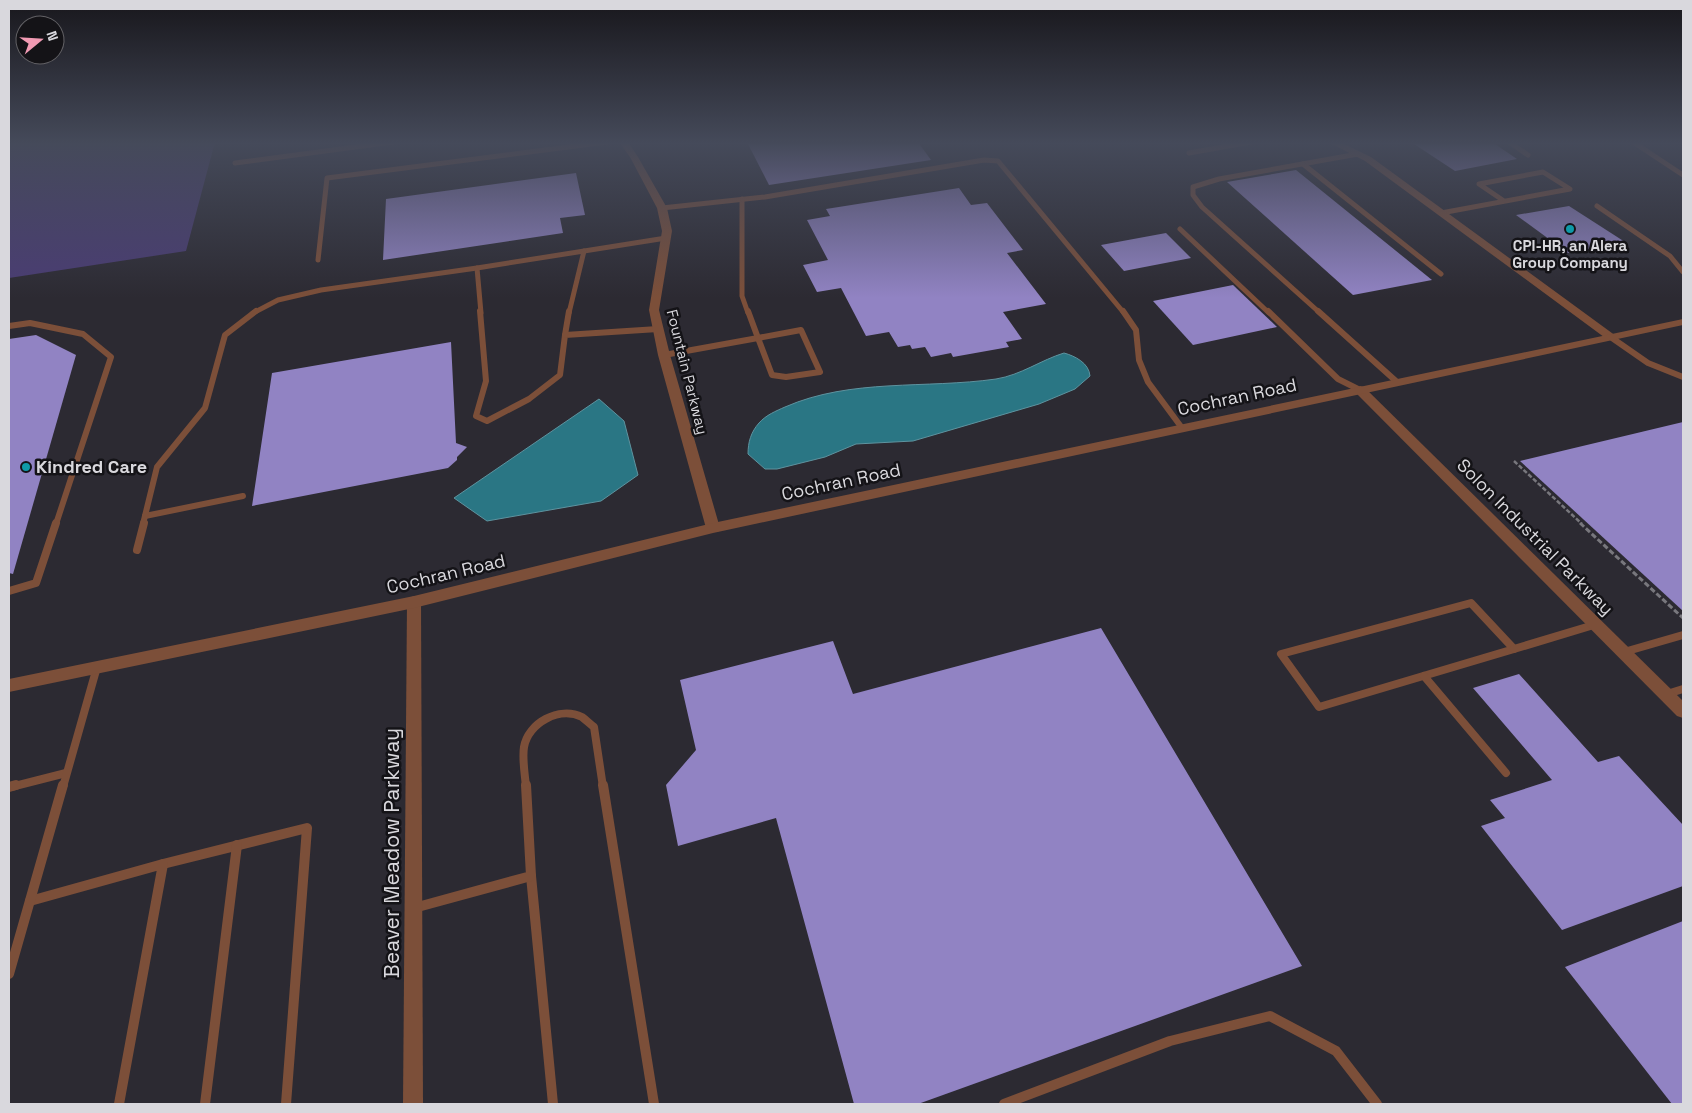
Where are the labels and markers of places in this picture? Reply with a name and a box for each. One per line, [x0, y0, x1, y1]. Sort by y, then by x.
marker: CPI-HR, an Alera Group Company [1564, 223, 1576, 235]
place label: CPI-HR, an Alera Group Company [1512, 236, 1628, 272]
place label: Kindred Care [36, 455, 147, 478]
marker: Kindred Care [20, 461, 32, 473]

